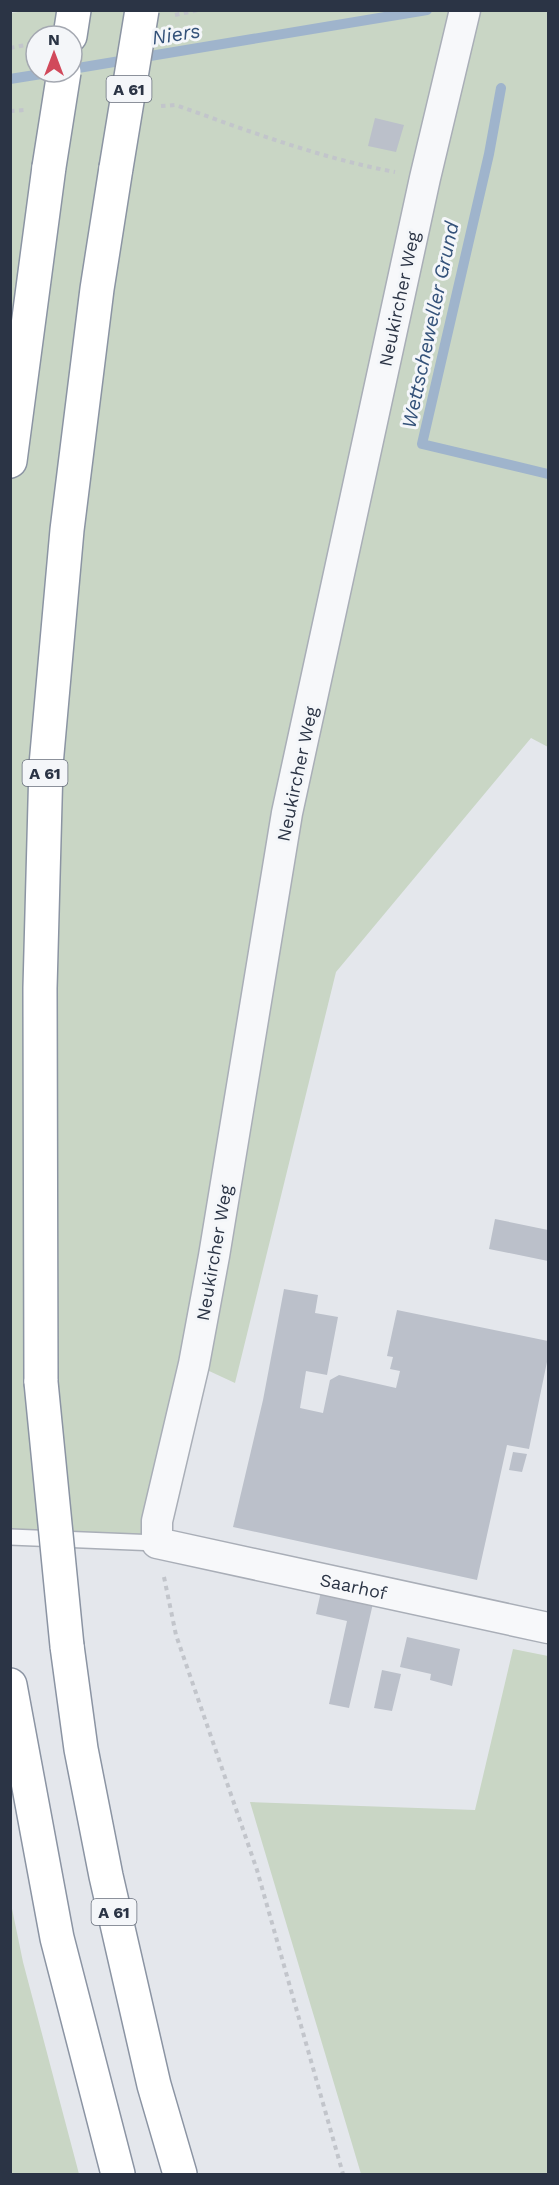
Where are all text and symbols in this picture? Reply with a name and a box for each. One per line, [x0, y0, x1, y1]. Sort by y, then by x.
water label: Niers [150, 18, 202, 50]
north arrow [24, 24, 84, 84]
text: N [48, 30, 60, 49]
road number: A 61 [106, 76, 152, 102]
water label: Wettscheweller Grund [396, 219, 464, 430]
street label: Neukircher Weg [374, 229, 424, 368]
street label: Neukircher Weg [272, 704, 322, 843]
road number: A 61 [22, 760, 68, 786]
street label: Neukircher Weg [192, 1183, 236, 1323]
street label: Saarhof [318, 1568, 389, 1603]
road number: A 61 [92, 1899, 136, 1925]

